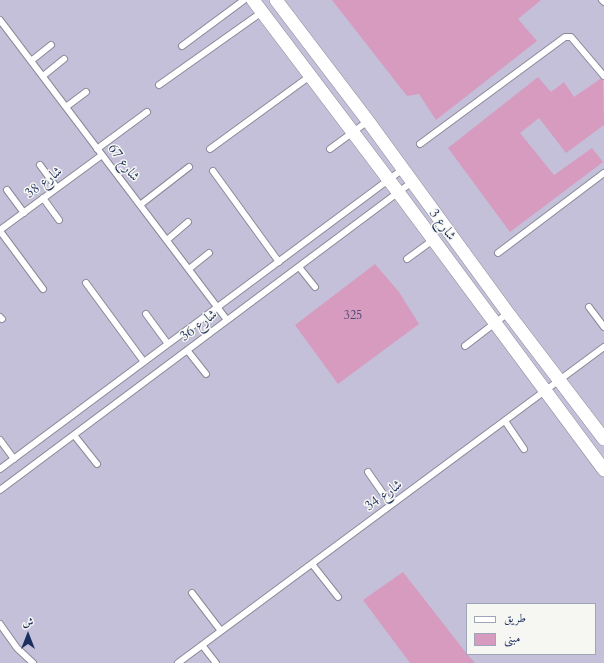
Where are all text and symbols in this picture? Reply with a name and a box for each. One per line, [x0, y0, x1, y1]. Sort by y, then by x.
street label: شارع 67 [104, 141, 142, 185]
street label: شارع 38 [22, 164, 66, 202]
street label: شارع 3 [425, 206, 459, 244]
street label: شارع 36 [177, 307, 221, 345]
house number: 325 [344, 309, 362, 323]
street label: شارع 34 [362, 477, 406, 515]
legend [466, 603, 596, 655]
text: طريق [504, 610, 526, 626]
north arrow [8, 615, 48, 655]
text: ش [23, 615, 33, 630]
text: مبنى [504, 630, 520, 646]

